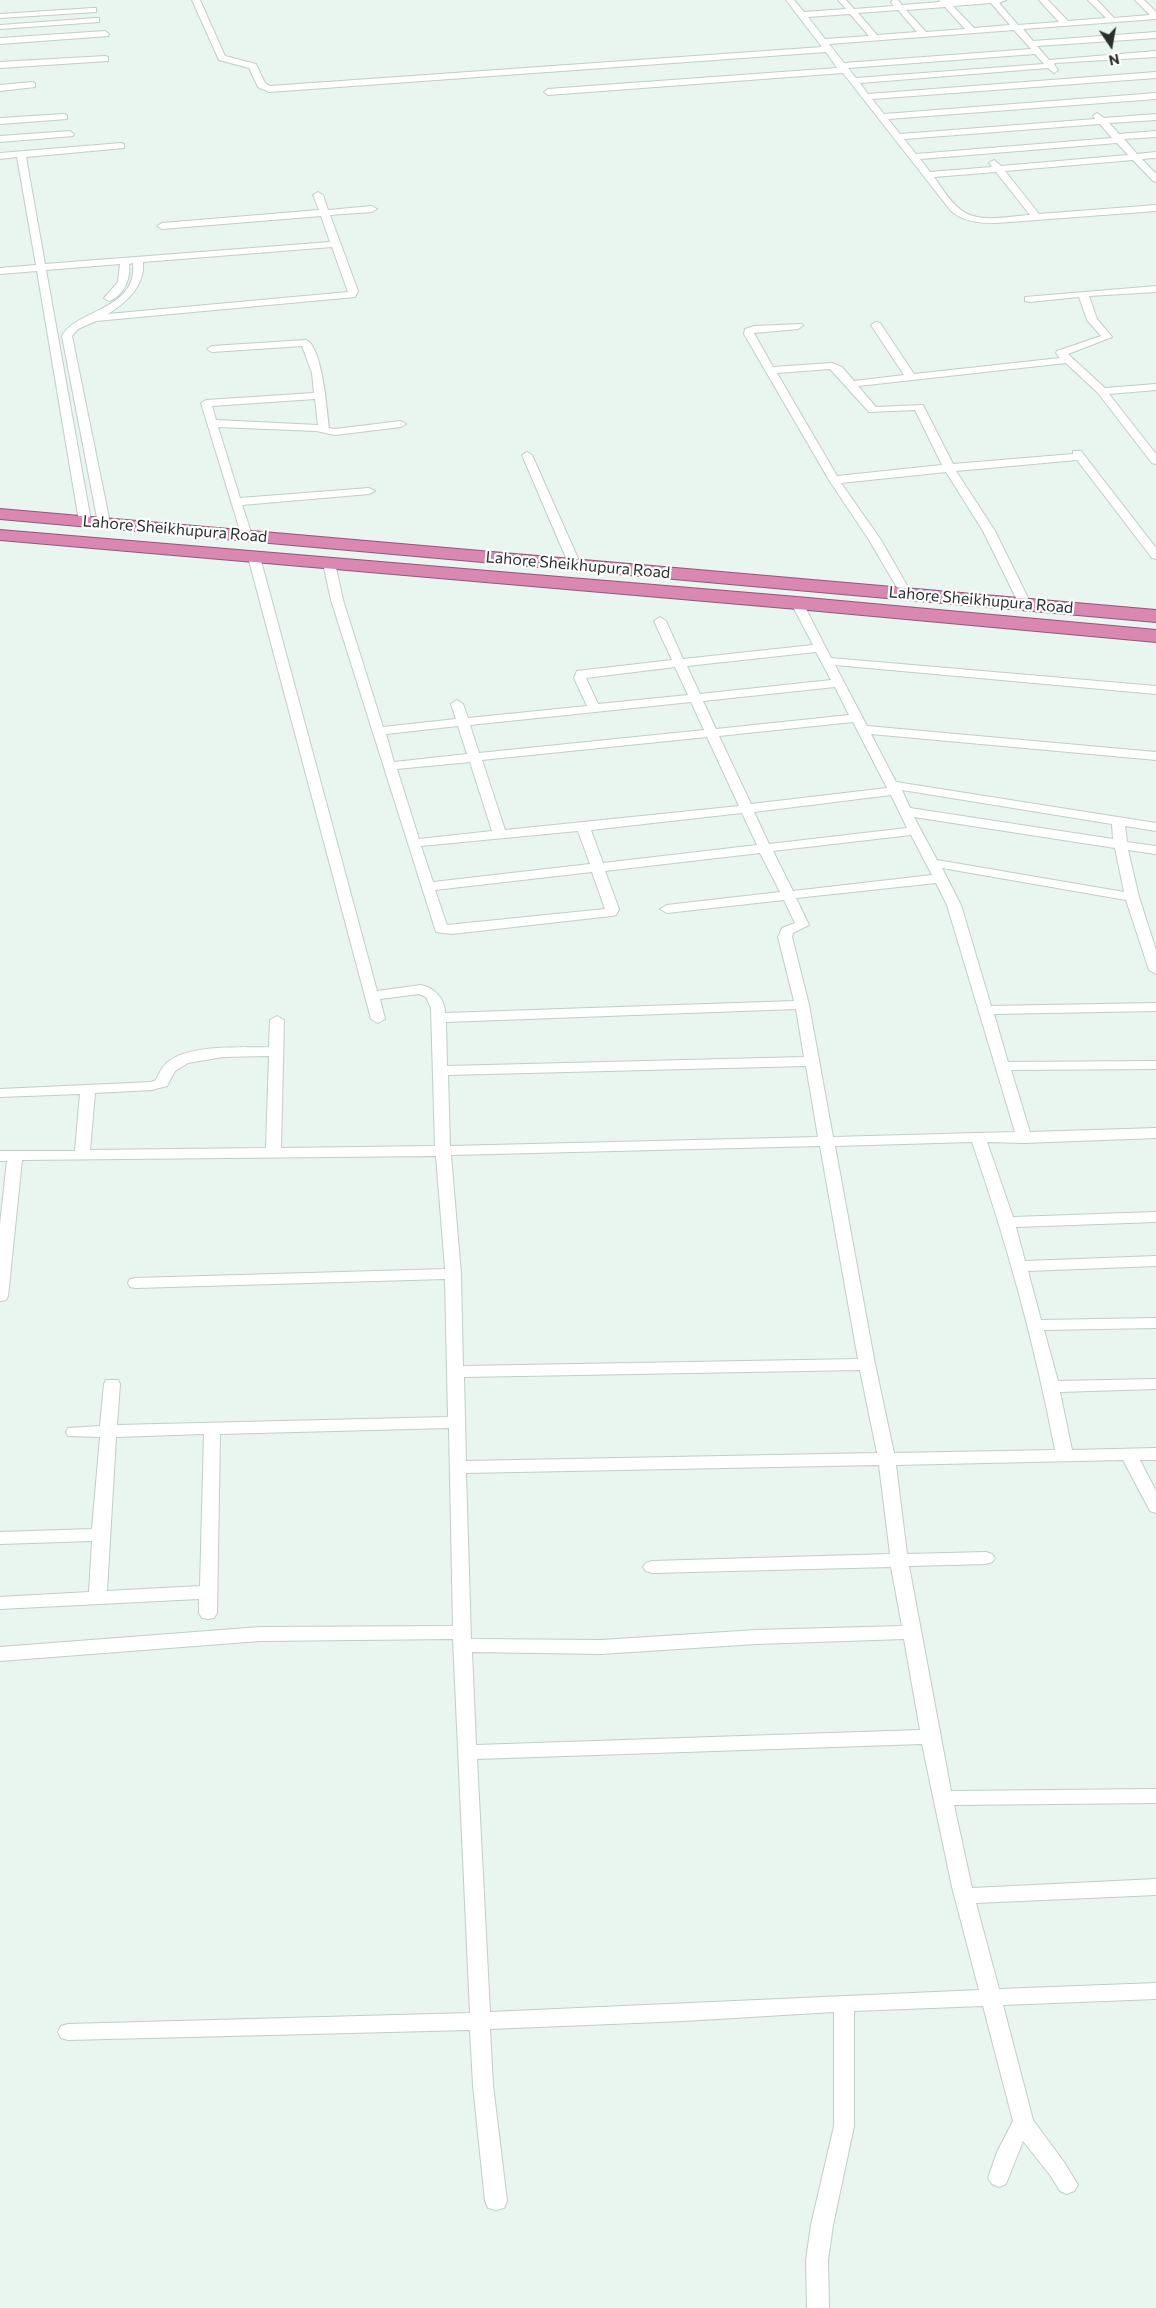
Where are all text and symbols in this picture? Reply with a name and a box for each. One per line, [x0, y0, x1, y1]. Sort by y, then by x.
north arrow [1086, 20, 1136, 70]
text: N [1107, 51, 1121, 70]
street label: Lahore Sheikhupura Road [82, 511, 268, 547]
street label: Lahore Sheikhupura Road [485, 547, 671, 583]
street label: Lahore Sheikhupura Road [888, 582, 1074, 618]

